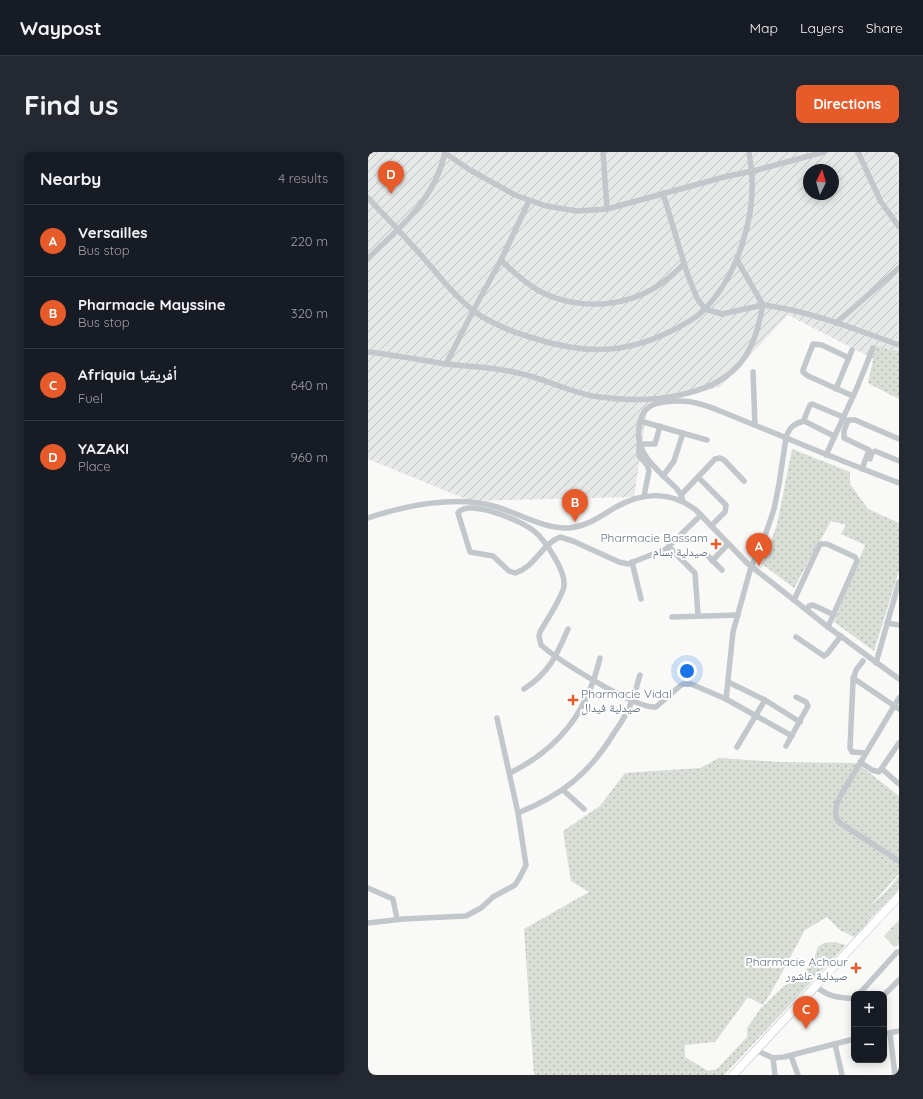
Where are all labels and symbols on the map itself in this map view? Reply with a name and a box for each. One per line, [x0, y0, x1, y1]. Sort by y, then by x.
pin: D [378, 161, 404, 194]
north arrow [803, 164, 839, 200]
pin: B [562, 489, 588, 522]
place label: Pharmacie Bassam صيدلية بسام [600, 530, 708, 560]
pin: A [746, 533, 772, 566]
marker: Pharmacie Bassam صيدلية بسام [711, 539, 721, 549]
your location [677, 661, 697, 681]
place label: Pharmacie Vidal صيدلية فيدال [581, 686, 672, 715]
marker: Pharmacie Vidal صيدلية فيدال [568, 695, 578, 705]
place label: Pharmacie Achour صيدلية عاشور [746, 954, 848, 983]
marker: Pharmacie Achour صيدلية عاشور [851, 963, 861, 973]
pin: C [793, 996, 819, 1029]

